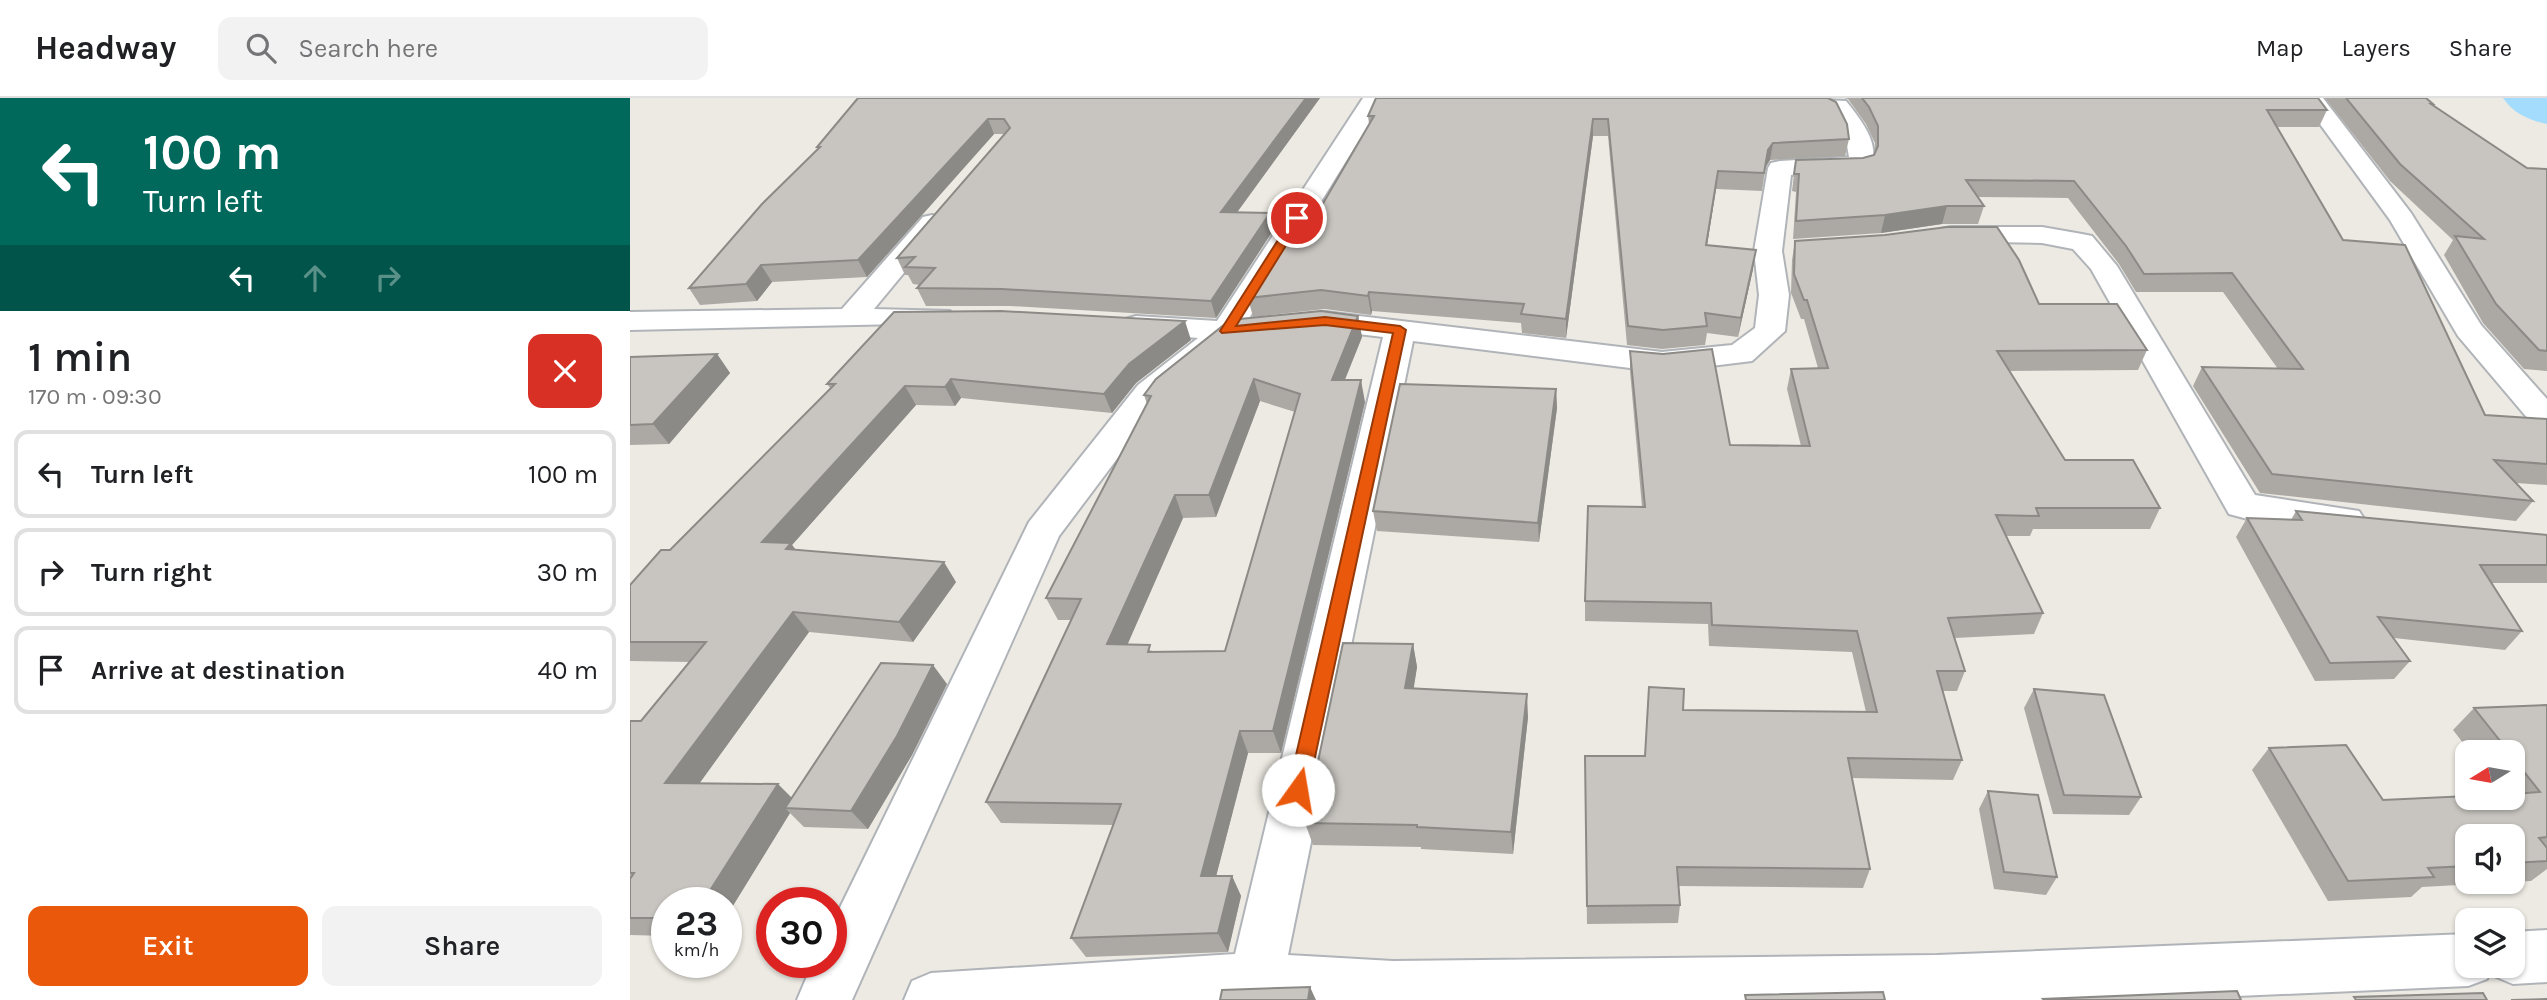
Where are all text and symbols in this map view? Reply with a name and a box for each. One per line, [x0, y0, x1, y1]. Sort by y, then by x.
search box [218, 17, 708, 80]
text: Headway [35, 29, 176, 67]
icon: search [242, 29, 280, 67]
text: Search here [298, 33, 438, 64]
text: Map [2256, 34, 2304, 62]
text: Layers [2342, 34, 2411, 62]
text: Share [2449, 34, 2512, 62]
text: 100 m [143, 124, 281, 181]
icon: left [28, 126, 119, 217]
text: Turn left [143, 183, 263, 220]
pin [1267, 188, 1327, 248]
icon: arrive [1278, 199, 1316, 237]
icon: left [223, 259, 261, 297]
icon: ahead [296, 259, 334, 297]
icon: right [369, 259, 407, 297]
text: 1 min [28, 332, 132, 382]
button: close [528, 334, 602, 408]
text: 170 m · 09:30 [28, 383, 162, 410]
icon: left [32, 455, 70, 493]
text: Turn left [91, 459, 193, 490]
text: 100 m [528, 459, 598, 490]
icon: right [32, 553, 70, 591]
text: Turn right [91, 557, 212, 588]
text: 30 m [537, 557, 598, 588]
icon: arrive [32, 651, 70, 689]
text: Arrive at destination [91, 655, 345, 686]
text: 40 m [538, 655, 598, 686]
north arrow [2455, 740, 2525, 810]
map controls [2455, 740, 2525, 978]
position arrow [1261, 753, 1335, 827]
button: sound [2455, 824, 2525, 894]
speed limit sign: 30 [756, 887, 847, 978]
text: 23 [675, 903, 718, 944]
button: Exit [28, 906, 308, 986]
button: Share [322, 906, 602, 986]
button: layers [2455, 908, 2525, 978]
text: km/h [674, 939, 719, 961]

